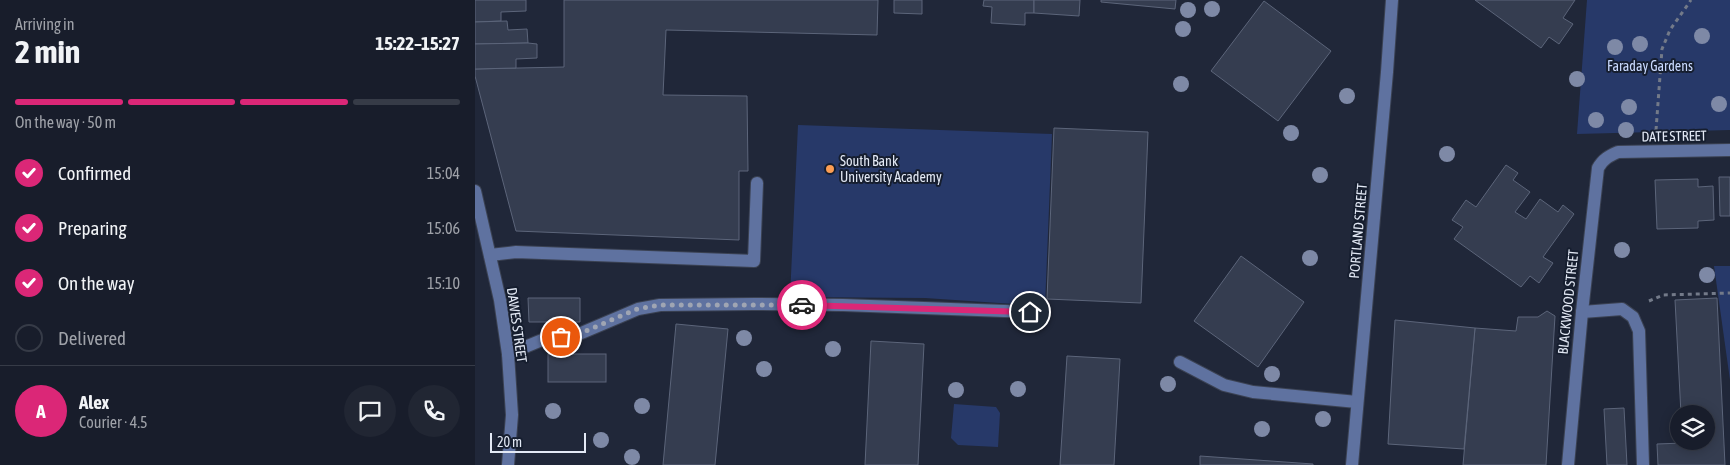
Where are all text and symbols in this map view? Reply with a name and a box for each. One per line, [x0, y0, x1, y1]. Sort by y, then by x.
text: Arriving in [15, 15, 75, 33]
text: 15:22–15:27 [375, 32, 460, 54]
text: 2 min [15, 33, 80, 70]
park label: Faraday Gardens [1607, 58, 1693, 74]
text: On the way · 50 m [15, 113, 116, 131]
street label: DATE STREET [1641, 127, 1707, 145]
place label: South Bank University Academy [840, 153, 942, 185]
icon: check [15, 159, 43, 187]
text: Confirmed [58, 162, 131, 184]
marker: South Bank University Academy [824, 163, 836, 175]
text: 15:04 [427, 164, 460, 182]
street label: PORTLAND STREET [1346, 183, 1370, 279]
icon: check [15, 214, 43, 242]
text: Preparing [58, 217, 127, 239]
text: 15:06 [427, 219, 460, 237]
street label: BLACKWOOD STREET [1555, 249, 1581, 355]
icon: check [15, 269, 43, 297]
text: On the way [58, 272, 135, 294]
text: 15:10 [427, 274, 460, 292]
courier [777, 280, 827, 330]
street label: DAWES STREET [504, 287, 530, 363]
icon: car [788, 291, 816, 319]
pin [1009, 291, 1051, 333]
icon: home [1016, 298, 1044, 326]
pin [540, 316, 582, 358]
icon: bag [547, 323, 575, 351]
text: Delivered [58, 327, 126, 349]
button: chat [344, 385, 396, 437]
button: phone [408, 385, 460, 437]
text: Alex [79, 391, 109, 413]
text: A [36, 400, 46, 422]
map controls [1670, 405, 1715, 450]
button: layers [1670, 405, 1715, 450]
text: Courier · 4.5 [79, 413, 148, 431]
scale bar [490, 430, 586, 453]
text: 20 m [497, 434, 522, 450]

